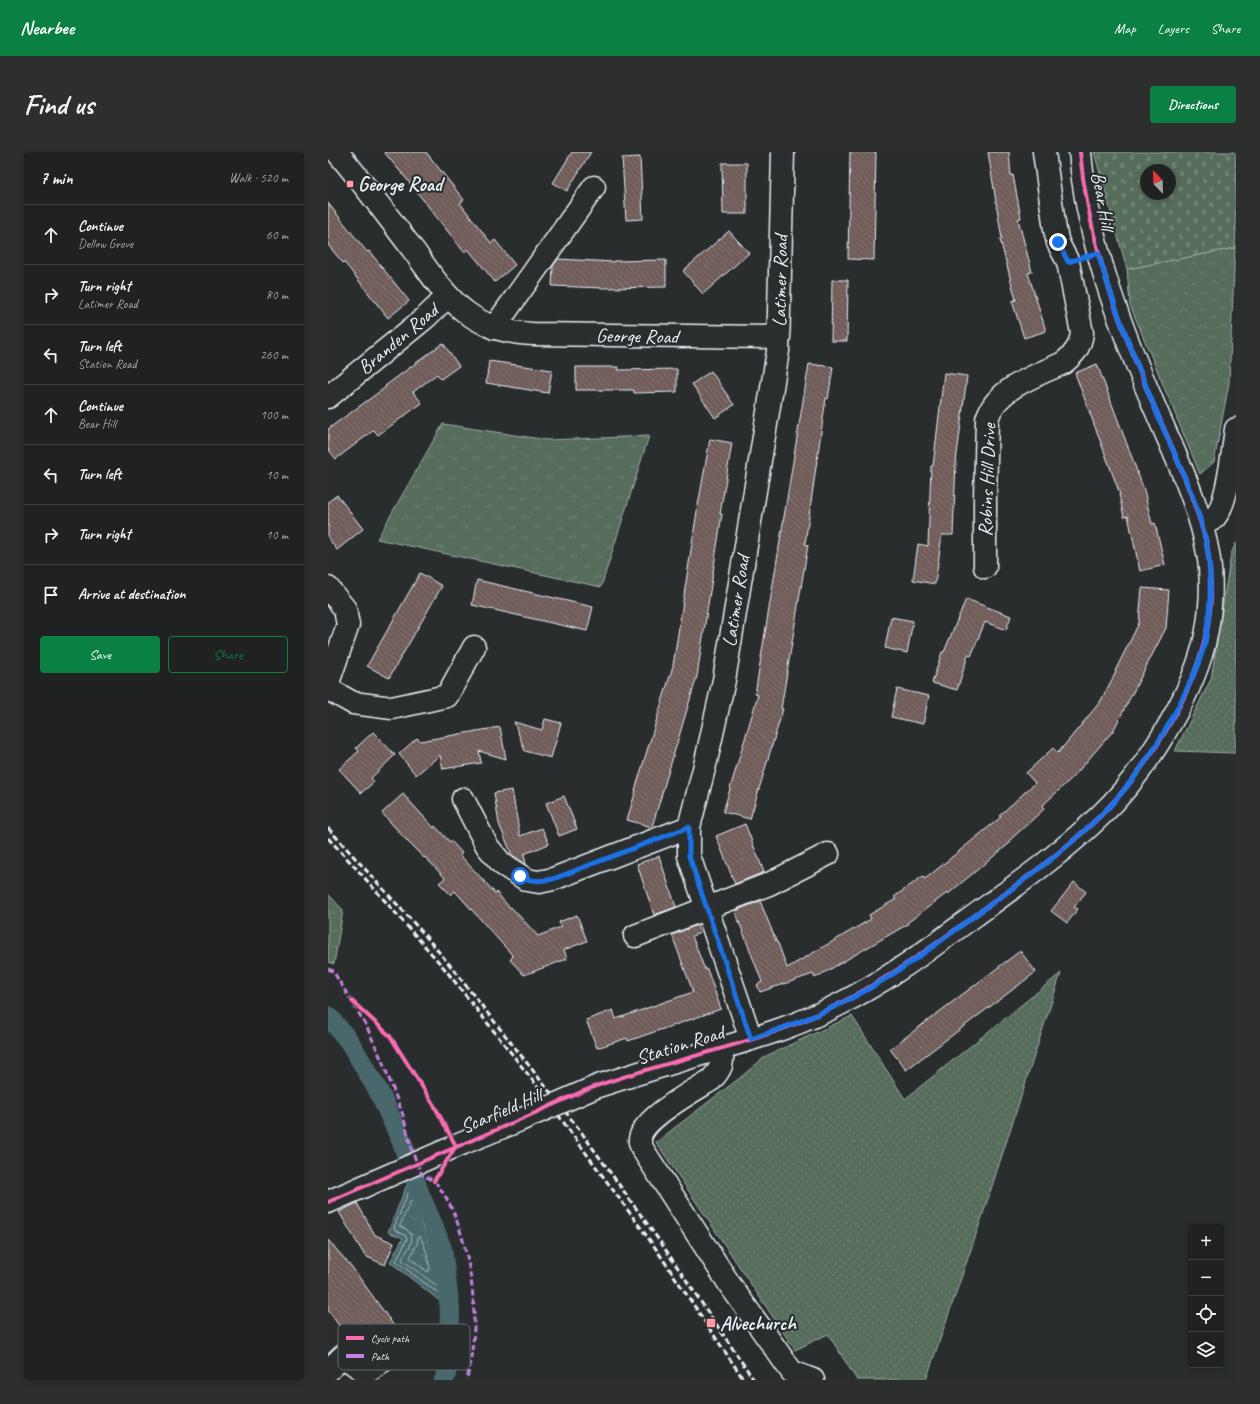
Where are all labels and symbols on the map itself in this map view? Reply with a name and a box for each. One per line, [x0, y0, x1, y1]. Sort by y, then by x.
north arrow [1140, 164, 1176, 200]
street label: Bear Hill [1086, 170, 1121, 236]
place label: George Road [358, 172, 446, 197]
marker: George Road [345, 179, 355, 189]
street label: Latimer Road [767, 232, 793, 327]
route end [1049, 233, 1067, 251]
street label: Branden Road [353, 296, 446, 380]
street label: George Road [596, 323, 682, 349]
street label: Robins Hill Drive [973, 422, 1002, 537]
street label: Latimer Road [716, 551, 756, 648]
route start [511, 867, 529, 885]
street label: Station Road [633, 1019, 730, 1070]
street label: Scarfield Hill [457, 1081, 549, 1139]
place label: Alvechurch [720, 1311, 797, 1336]
marker: Alvechurch [705, 1317, 717, 1329]
legend [338, 1324, 470, 1370]
text: Cycle path [371, 1331, 410, 1345]
text: Path [371, 1349, 390, 1363]

